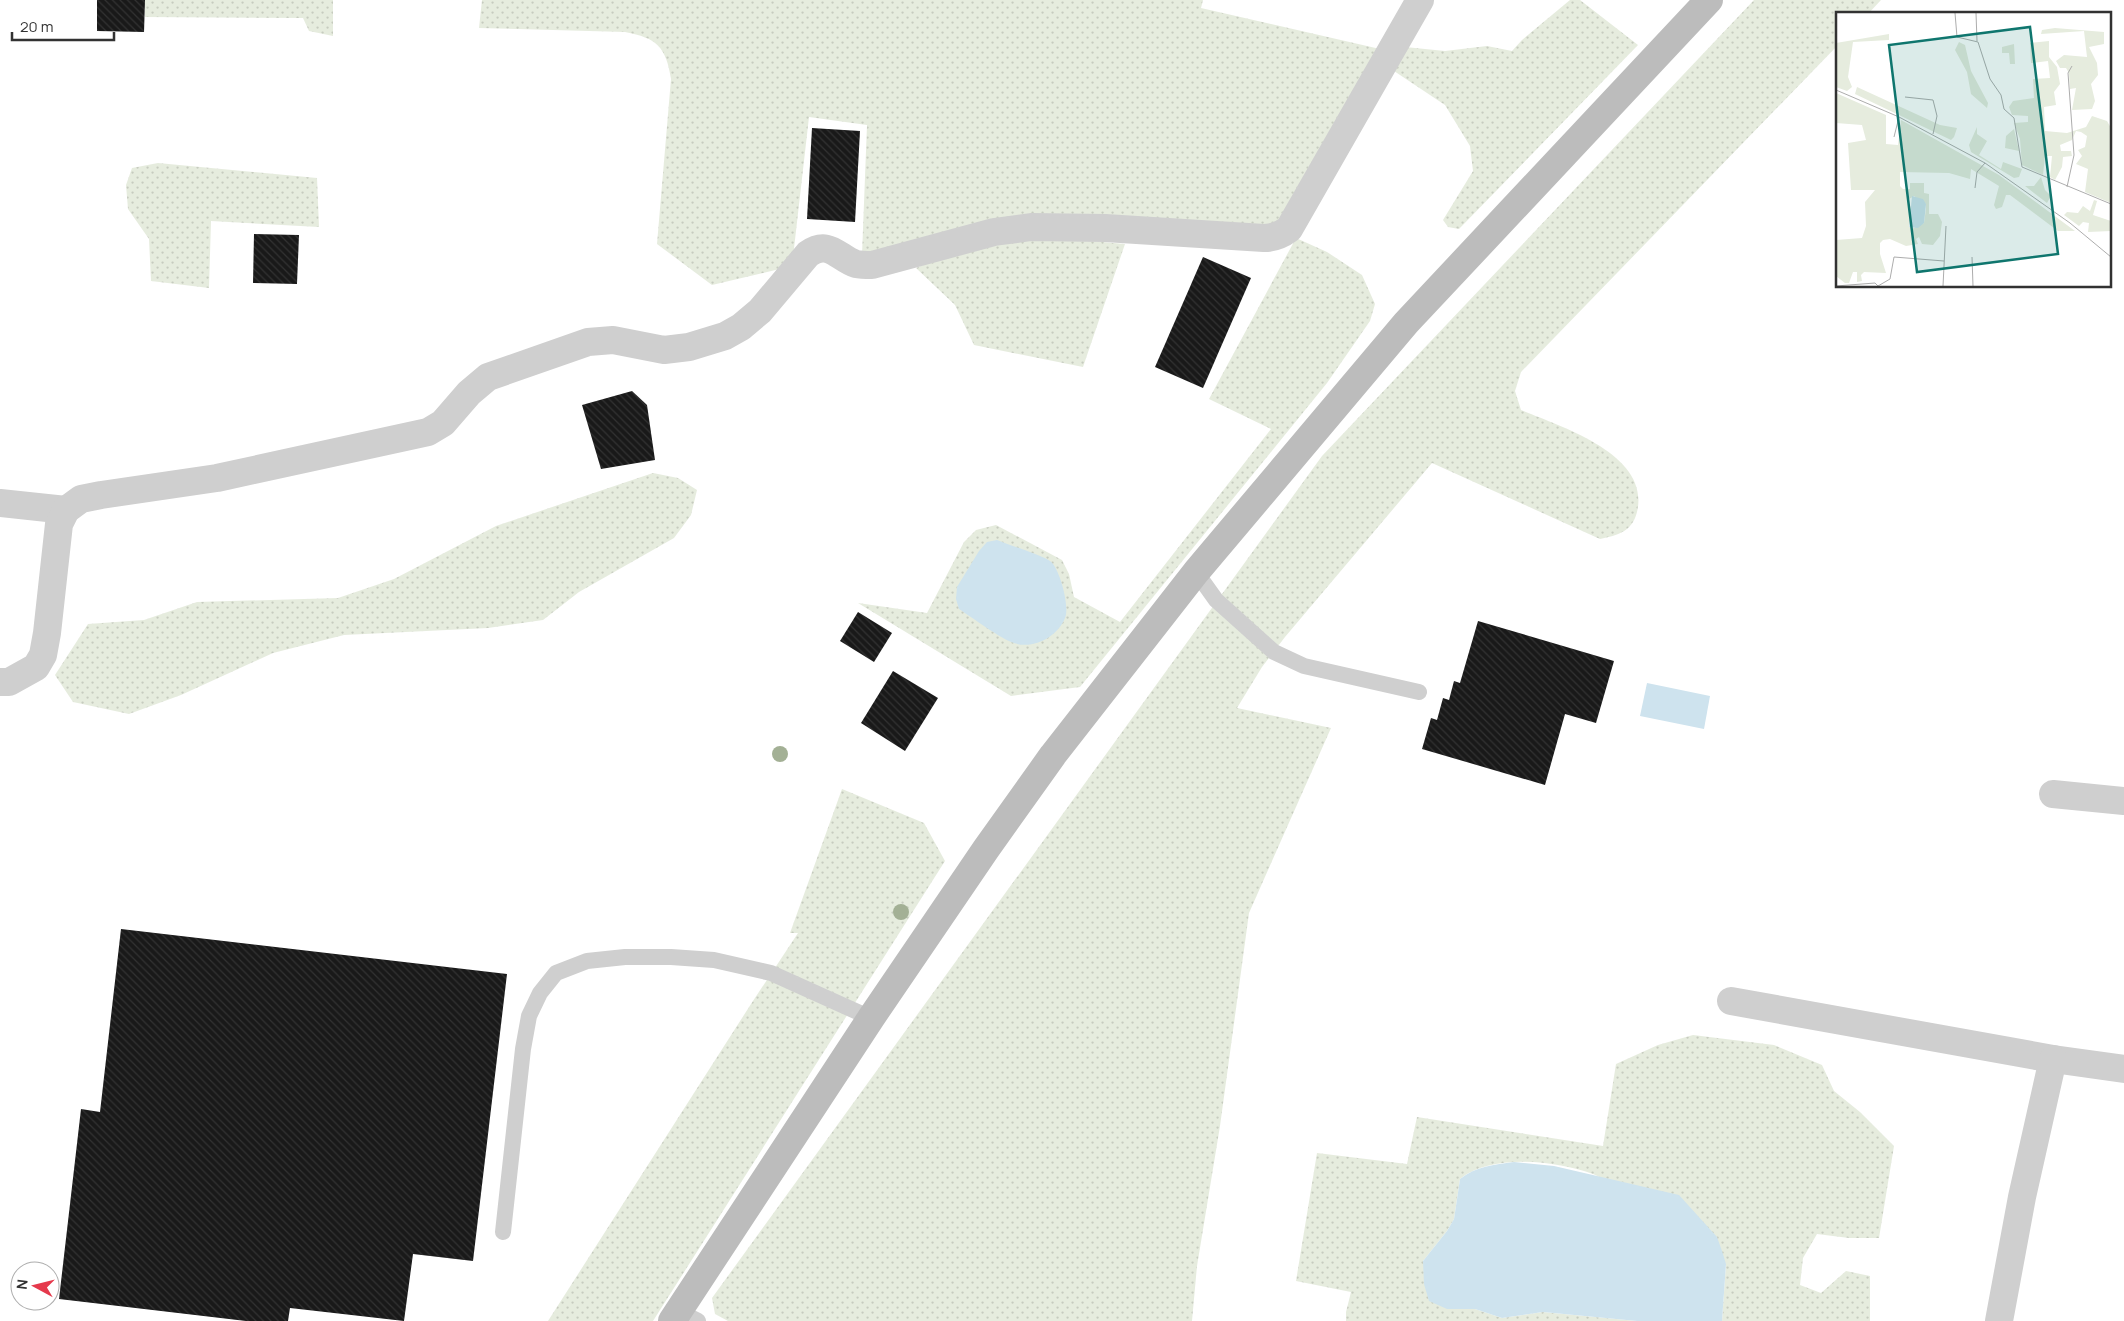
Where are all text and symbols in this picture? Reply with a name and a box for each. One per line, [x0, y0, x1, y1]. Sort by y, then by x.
scale bar [12, 10, 115, 42]
inset map [1836, 12, 2112, 288]
text: 20 m [20, 16, 53, 37]
north arrow [10, 1261, 60, 1311]
text: N [12, 1278, 32, 1291]

